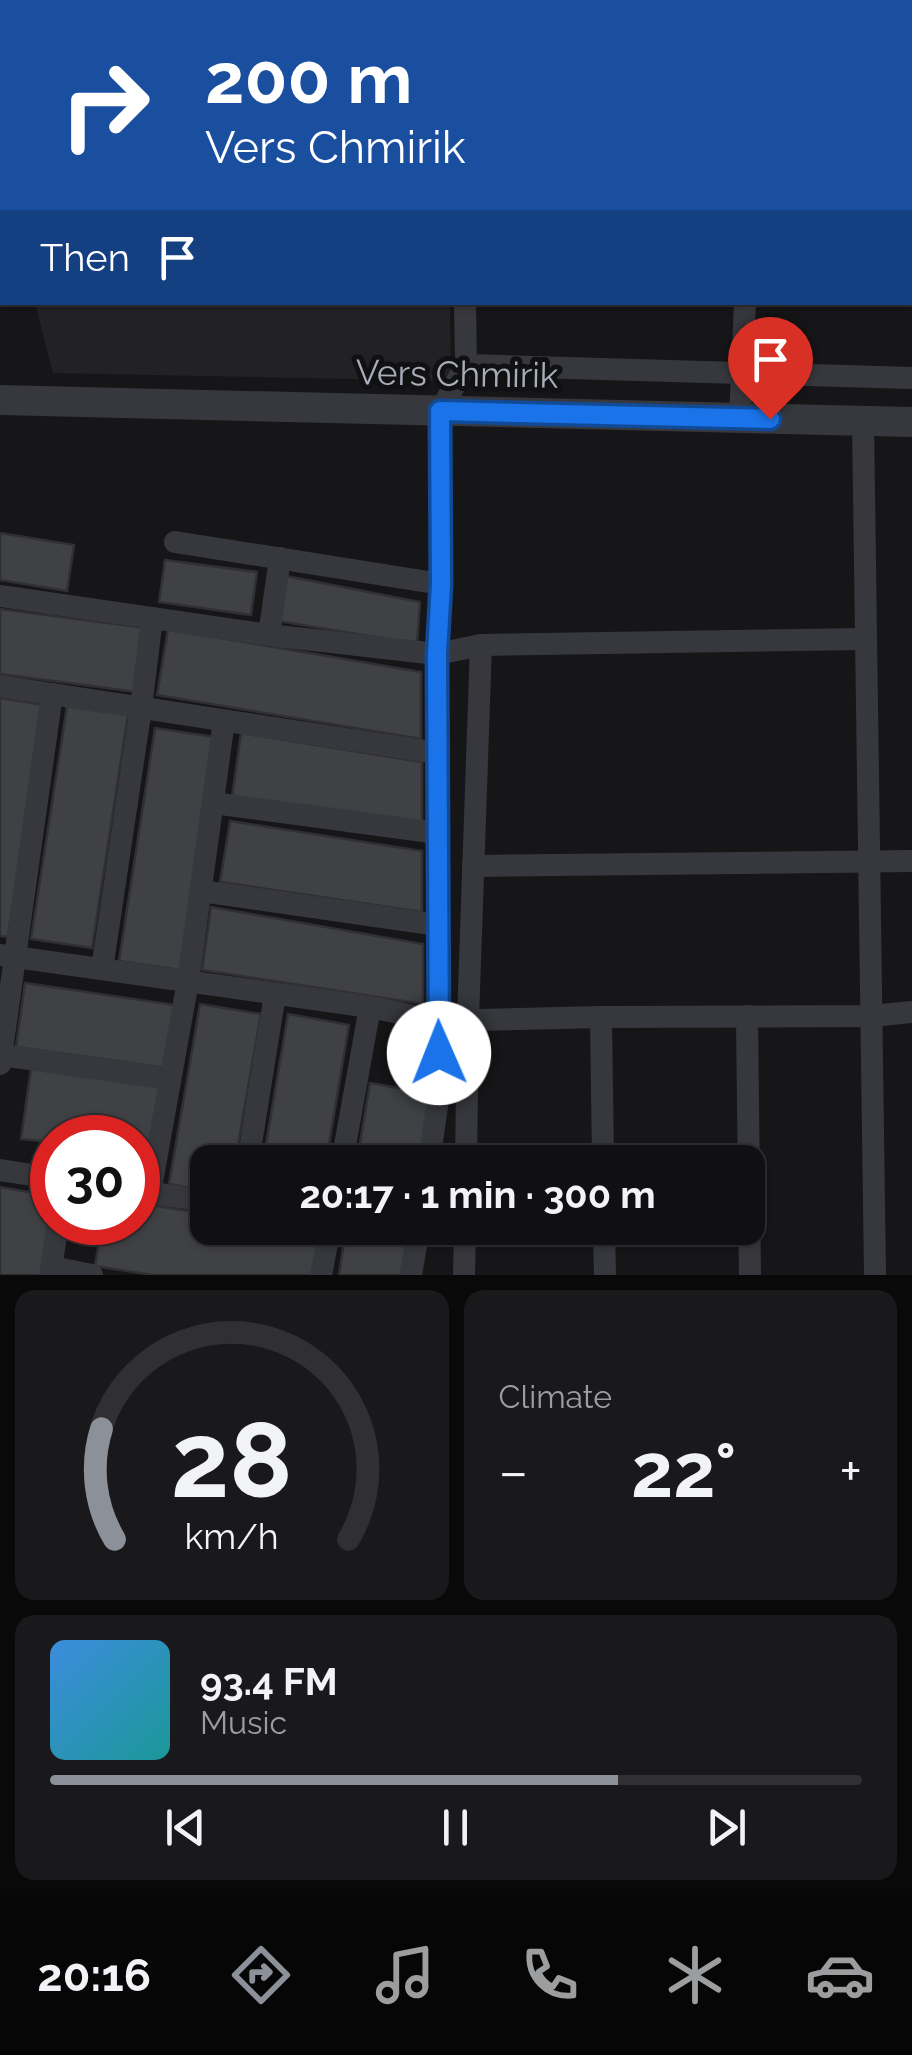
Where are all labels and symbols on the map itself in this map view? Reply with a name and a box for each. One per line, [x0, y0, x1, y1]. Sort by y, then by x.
pin [728, 317, 813, 420]
street label: Vers Chmirik [355, 351, 559, 396]
position arrow [387, 1001, 491, 1105]
speed limit sign: 30 [30, 1115, 160, 1245]

